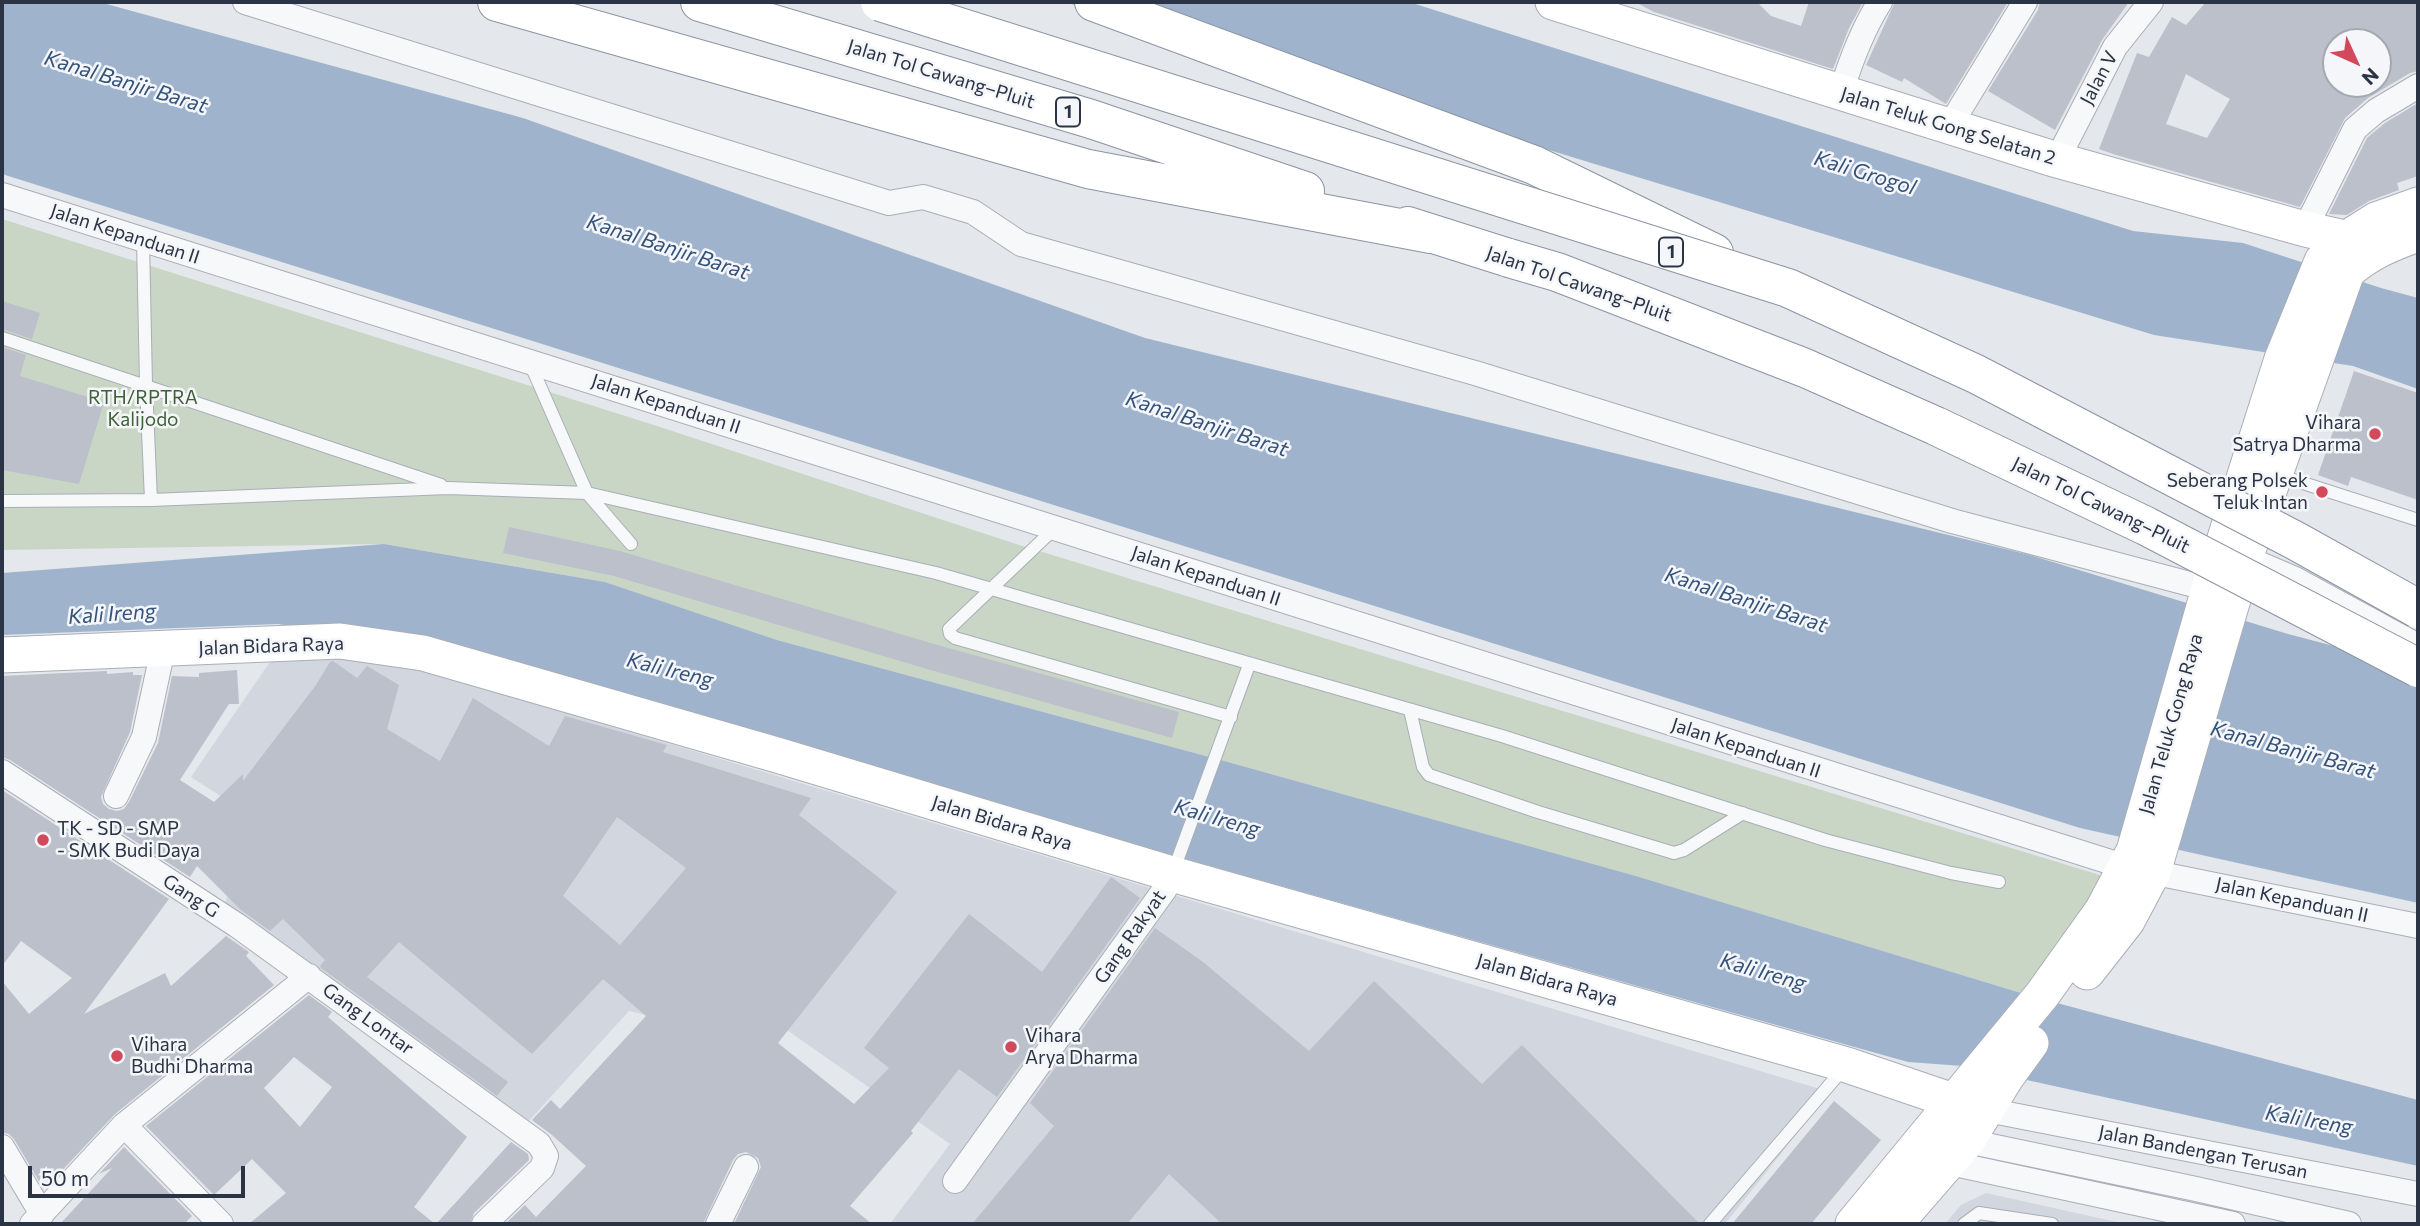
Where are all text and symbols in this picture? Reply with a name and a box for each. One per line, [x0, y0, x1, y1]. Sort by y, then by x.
north arrow [2322, 28, 2392, 98]
street label: Jalan Tol Cawang–Pluit [844, 35, 1038, 113]
water label: Kanal Banjir Barat [41, 45, 211, 119]
street label: Jalan V [2075, 47, 2123, 109]
text: N [2358, 64, 2384, 90]
street label: Jalan Teluk Gong Selatan 2 [1838, 82, 2058, 170]
road number: 1 [1056, 98, 1080, 127]
water label: Kali Grogol [1811, 146, 1919, 200]
street label: Jalan Kepanduan II [47, 199, 203, 269]
water label: Kanal Banjir Barat [584, 209, 752, 285]
road number: 1 [1659, 238, 1683, 266]
street label: Jalan Tol Cawang–Pluit [1483, 241, 1675, 327]
street label: Jalan Kepanduan II [588, 369, 744, 439]
water label: Kanal Banjir Barat [1123, 386, 1291, 462]
park label: RTH/RPTRA Kalijodo [88, 387, 198, 431]
place label: Vihara Satrya Dharma [2232, 412, 2361, 456]
marker: Vihara Satrya Dharma [2367, 426, 2383, 442]
street label: Jalan Tol Cawang–Pluit [2008, 452, 2194, 558]
place label: Seberang Polsek Teluk Intan [2167, 470, 2308, 514]
marker: Seberang Polsek Teluk Intan [2314, 484, 2330, 500]
street label: Jalan Kepanduan II [1128, 541, 1284, 611]
water label: Kanal Banjir Barat [1662, 562, 1830, 638]
water label: Kali Ireng [67, 598, 157, 630]
street label: Jalan Teluk Gong Raya [2134, 631, 2208, 817]
street label: Jalan Bidara Raya [198, 632, 344, 660]
water label: Kali Ireng [624, 647, 716, 693]
street label: Jalan Kepanduan II [1668, 713, 1824, 783]
water label: Kanal Banjir Barat [2208, 716, 2378, 784]
street label: Jalan Bidara Raya [929, 791, 1075, 855]
water label: Kali Ireng [1171, 794, 1263, 842]
place label: TK - SD - SMP - SMK Budi Daya [57, 818, 200, 862]
marker: TK - SD - SMP - SMK Budi Daya [35, 832, 51, 848]
street label: Gang G [159, 869, 223, 923]
street label: Jalan Kepanduan II [2214, 873, 2370, 927]
street label: Gang Rakyat [1089, 886, 1171, 988]
water label: Kali Ireng [1717, 948, 1809, 996]
street label: Jalan Bidara Raya [1474, 949, 1620, 1011]
street label: Gang Lontar [318, 978, 418, 1060]
place label: Vihara Arya Dharma [1025, 1025, 1138, 1069]
place label: Vihara Budhi Dharma [131, 1034, 253, 1078]
marker: Vihara Arya Dharma [1003, 1039, 1019, 1055]
marker: Vihara Budhi Dharma [109, 1048, 125, 1064]
water label: Kali Ireng [2263, 1100, 2355, 1140]
street label: Jalan Bandengan Terusan [2096, 1121, 2310, 1183]
scale bar [32, 1152, 248, 1196]
text: 50 m [41, 1165, 89, 1190]

